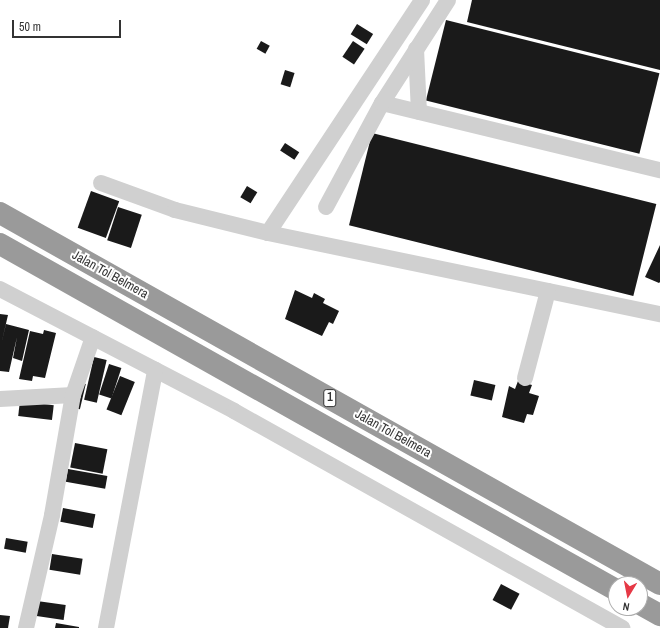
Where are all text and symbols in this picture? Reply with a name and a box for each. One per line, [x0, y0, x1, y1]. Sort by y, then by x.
scale bar [14, 12, 123, 38]
text: 50 m [19, 19, 41, 35]
street label: Jalan Tol Belmera [69, 248, 151, 302]
road number: 1 [323, 388, 337, 408]
street label: Jalan Tol Belmera [352, 407, 434, 461]
north arrow [608, 576, 648, 616]
text: N [622, 599, 631, 614]

